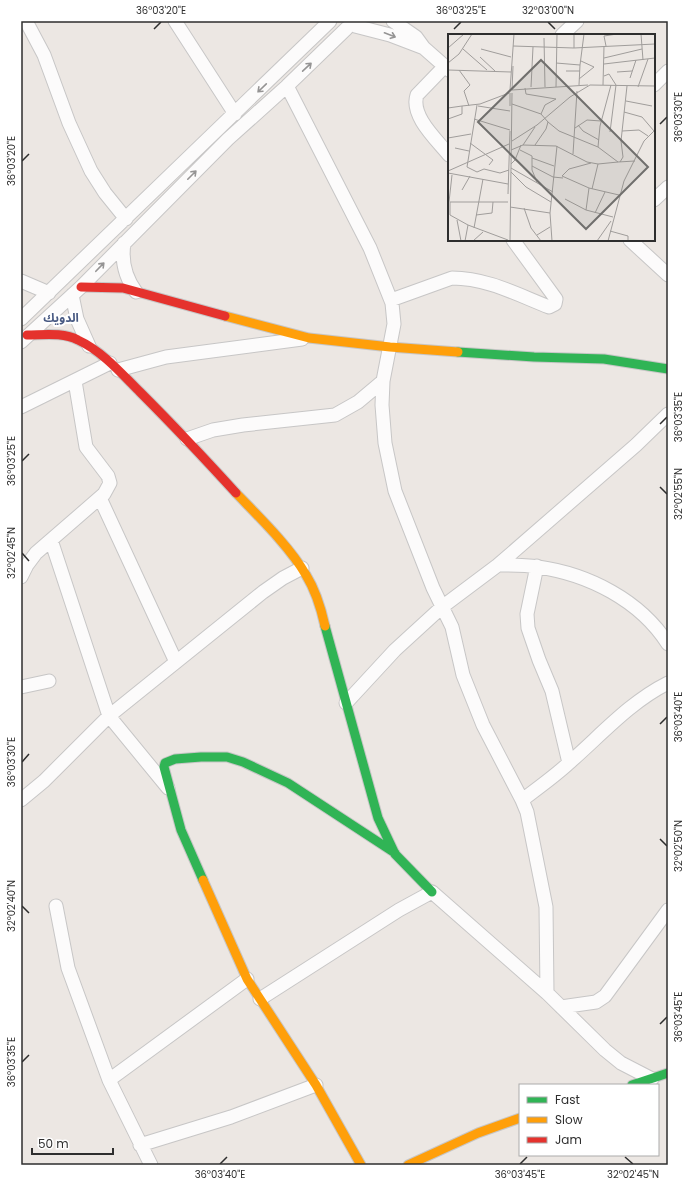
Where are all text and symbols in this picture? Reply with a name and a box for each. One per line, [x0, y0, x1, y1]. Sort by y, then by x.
text: 36°03'20"E [136, 3, 186, 18]
text: 36°03'25"E [436, 3, 486, 18]
text: 32°03'00"N [522, 3, 574, 18]
one-way arrow [384, 32, 396, 40]
inset map [448, 34, 655, 241]
one-way arrow [302, 62, 312, 72]
one-way arrow [257, 83, 267, 93]
text: 36°03'30"E [671, 92, 686, 142]
text: 36°03'20"E [4, 136, 19, 186]
one-way arrow [187, 170, 197, 180]
one-way arrow [96, 262, 105, 272]
district label: الدويك [43, 309, 79, 326]
text: 36°03'35"E [671, 392, 686, 442]
text: 36°03'25"E [4, 436, 19, 486]
text: 32°02'55"N [671, 468, 686, 520]
text: 32°02'45"N [4, 527, 19, 579]
text: 36°03'40"E [671, 692, 686, 742]
text: 36°03'30"E [4, 737, 19, 787]
text: 32°02'50"N [671, 820, 686, 872]
text: 32°02'40"N [4, 880, 19, 932]
text: 36°03'45"E [671, 992, 686, 1042]
text: 36°03'35"E [4, 1037, 19, 1087]
legend [519, 1084, 659, 1156]
text: Fast [555, 1091, 580, 1108]
text: Slow [555, 1111, 583, 1128]
scale bar [32, 1130, 113, 1156]
text: Jam [555, 1131, 582, 1148]
text: 50 m [38, 1135, 69, 1152]
text: 36°03'40"E [195, 1167, 245, 1182]
text: 36°03'45"E [495, 1167, 545, 1182]
text: 32°02'45"N [607, 1167, 659, 1182]

